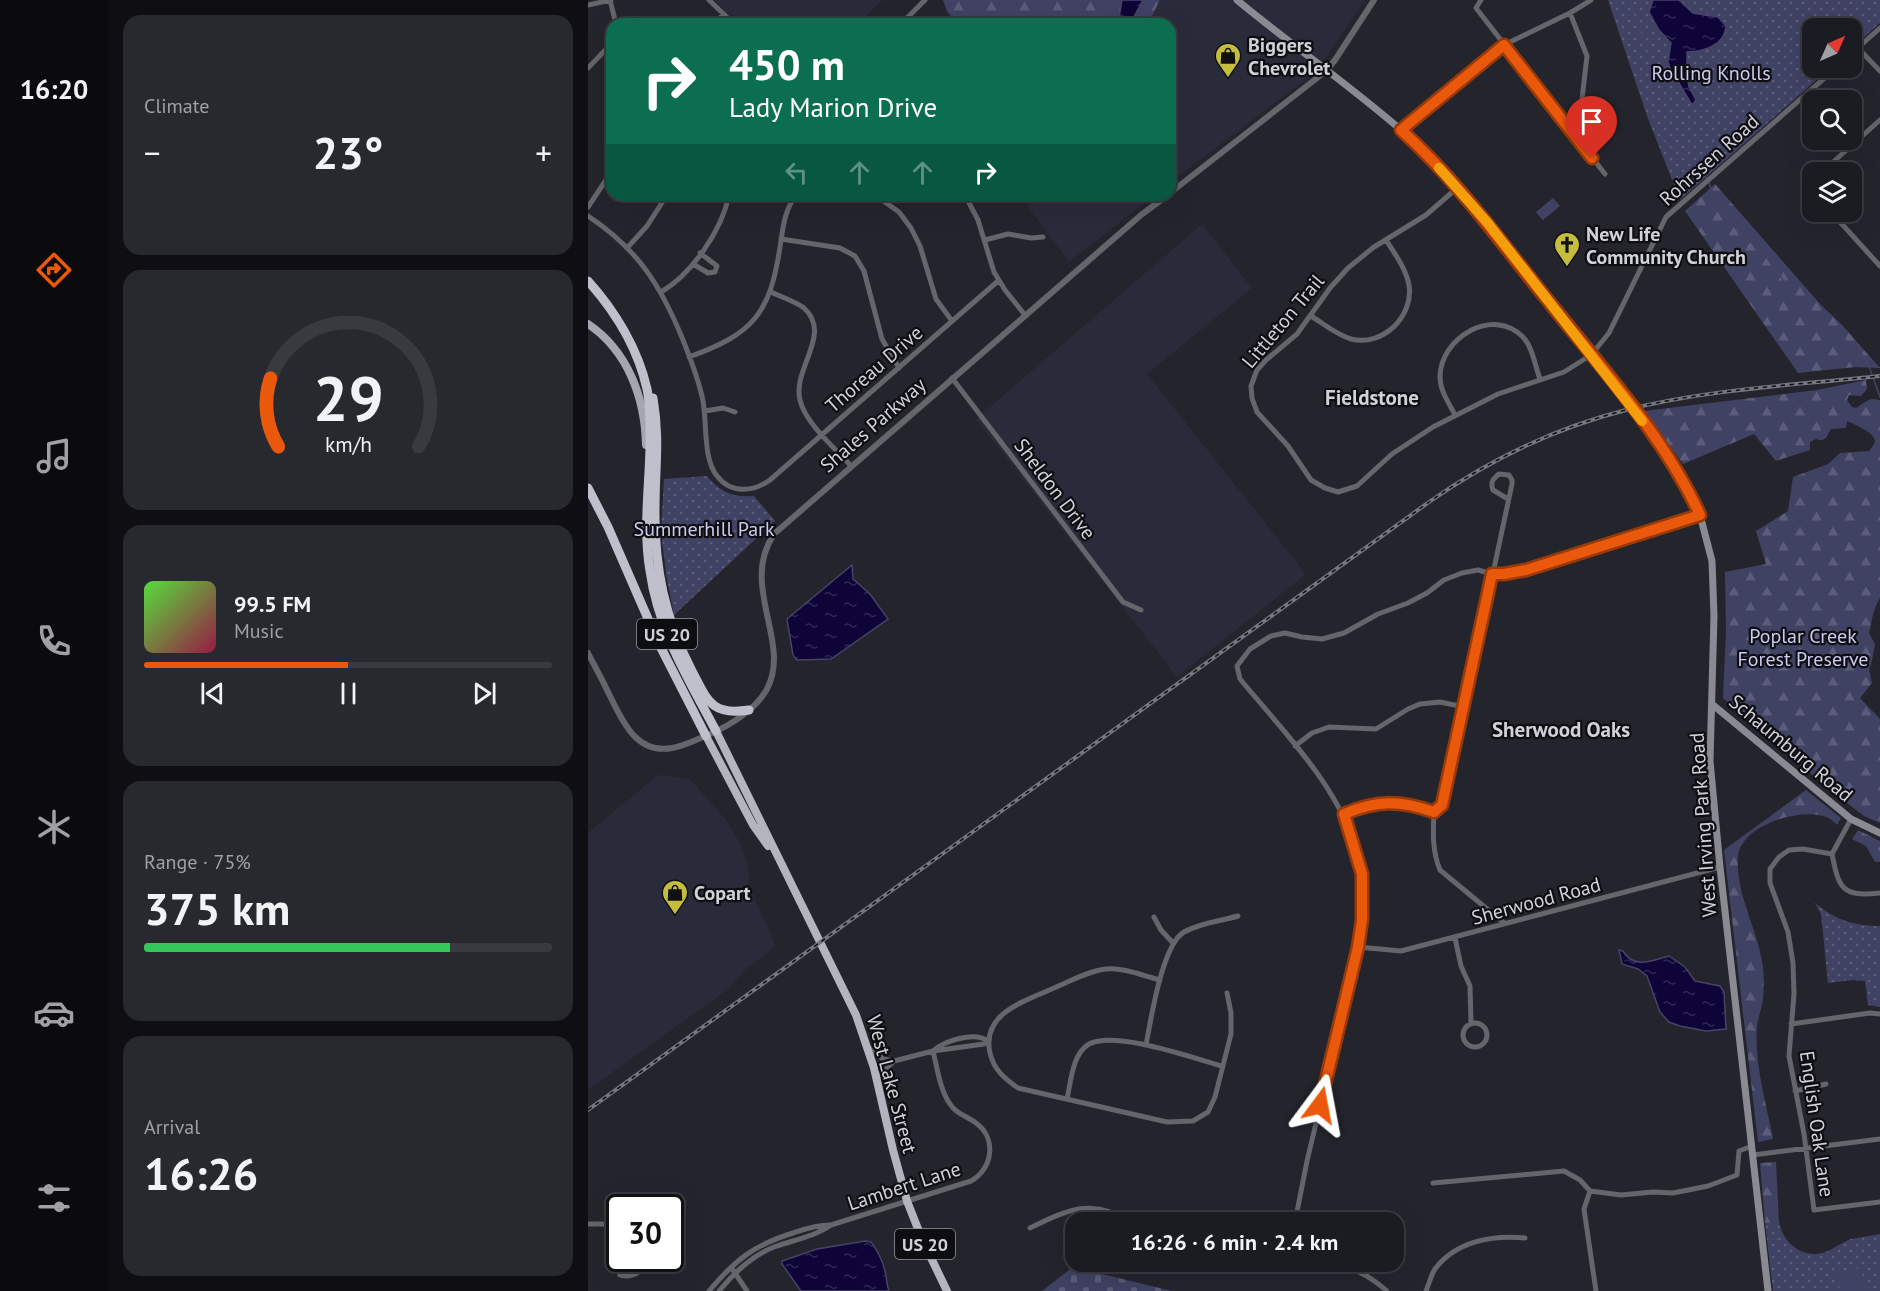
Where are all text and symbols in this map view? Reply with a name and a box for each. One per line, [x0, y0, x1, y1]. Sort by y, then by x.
north arrow [1802, 18, 1862, 78]
map controls [1802, 18, 1862, 222]
place label: Biggers Chevrolet [1248, 32, 1330, 81]
text: 450 m [729, 37, 845, 92]
shop icon: Biggers Chevrolet [1213, 41, 1243, 79]
icon: right [630, 42, 708, 120]
park label: Rolling Knolls [1651, 60, 1771, 86]
text: 16:20 [20, 72, 88, 106]
text: Lady Marion Drive [729, 90, 937, 124]
button: search [1802, 90, 1862, 150]
text: Climate [144, 93, 210, 119]
pin [1566, 96, 1617, 158]
icon: arrive [1575, 105, 1608, 138]
street label: Rohrssen Road [1654, 109, 1764, 211]
text: 23° [313, 123, 383, 181]
text: − [144, 131, 161, 174]
text: + [535, 131, 552, 174]
icon: left [780, 156, 813, 189]
icon: ahead [843, 156, 876, 189]
icon: ahead [906, 156, 939, 189]
icon: right [969, 156, 1002, 189]
button: layers [1802, 162, 1862, 222]
place label: New Life Community Church [1586, 221, 1746, 270]
church icon: New Life Community Church [1552, 230, 1582, 268]
icon: directions [33, 249, 75, 291]
street label: Littleton Trail [1236, 268, 1330, 373]
street label: Thoreau Drive [820, 320, 928, 418]
text: 29 [313, 357, 383, 438]
street label: Shales Parkway [815, 371, 932, 478]
district label: Fieldstone [1325, 384, 1419, 411]
text: km/h [324, 431, 371, 459]
street label: Sheldon Drive [1008, 433, 1102, 545]
icon: music [33, 435, 75, 477]
park label: Summerhill Park [634, 516, 775, 542]
text: 99.5 FM [234, 590, 311, 618]
text: Music [234, 618, 283, 644]
road number: US 20 [637, 619, 697, 649]
icon: phone [33, 620, 75, 662]
park label: Poplar Creek Forest Preserve [1738, 623, 1868, 672]
icon: previous [196, 677, 229, 710]
icon: pause [332, 677, 365, 710]
icon: next [468, 677, 501, 710]
street label: Schaumburg Road [1724, 688, 1858, 808]
district label: Sherwood Oaks [1492, 716, 1630, 743]
street label: West Irving Park Road [1684, 732, 1722, 918]
icon: climate [33, 806, 75, 848]
text: Range · 75% [144, 849, 251, 875]
street label: Sherwood Road [1468, 871, 1604, 931]
shop icon: Copart [660, 878, 690, 916]
text: 375 km [144, 879, 290, 937]
place label: Copart [694, 880, 751, 906]
icon: car [33, 992, 75, 1034]
street label: West Lake Street [861, 1012, 923, 1156]
street label: English Oak Lane [1794, 1049, 1840, 1199]
position arrow [1288, 1073, 1352, 1137]
text: Arrival [144, 1114, 200, 1140]
text: 16:26 [144, 1144, 258, 1202]
street label: Lambert Lane [844, 1155, 964, 1217]
icon: filters [33, 1177, 75, 1219]
speed limit sign: 30 [606, 1194, 684, 1272]
text: 16:26 · 6 min · 2.4 km [1131, 1228, 1338, 1256]
road number: US 20 [895, 1229, 955, 1259]

